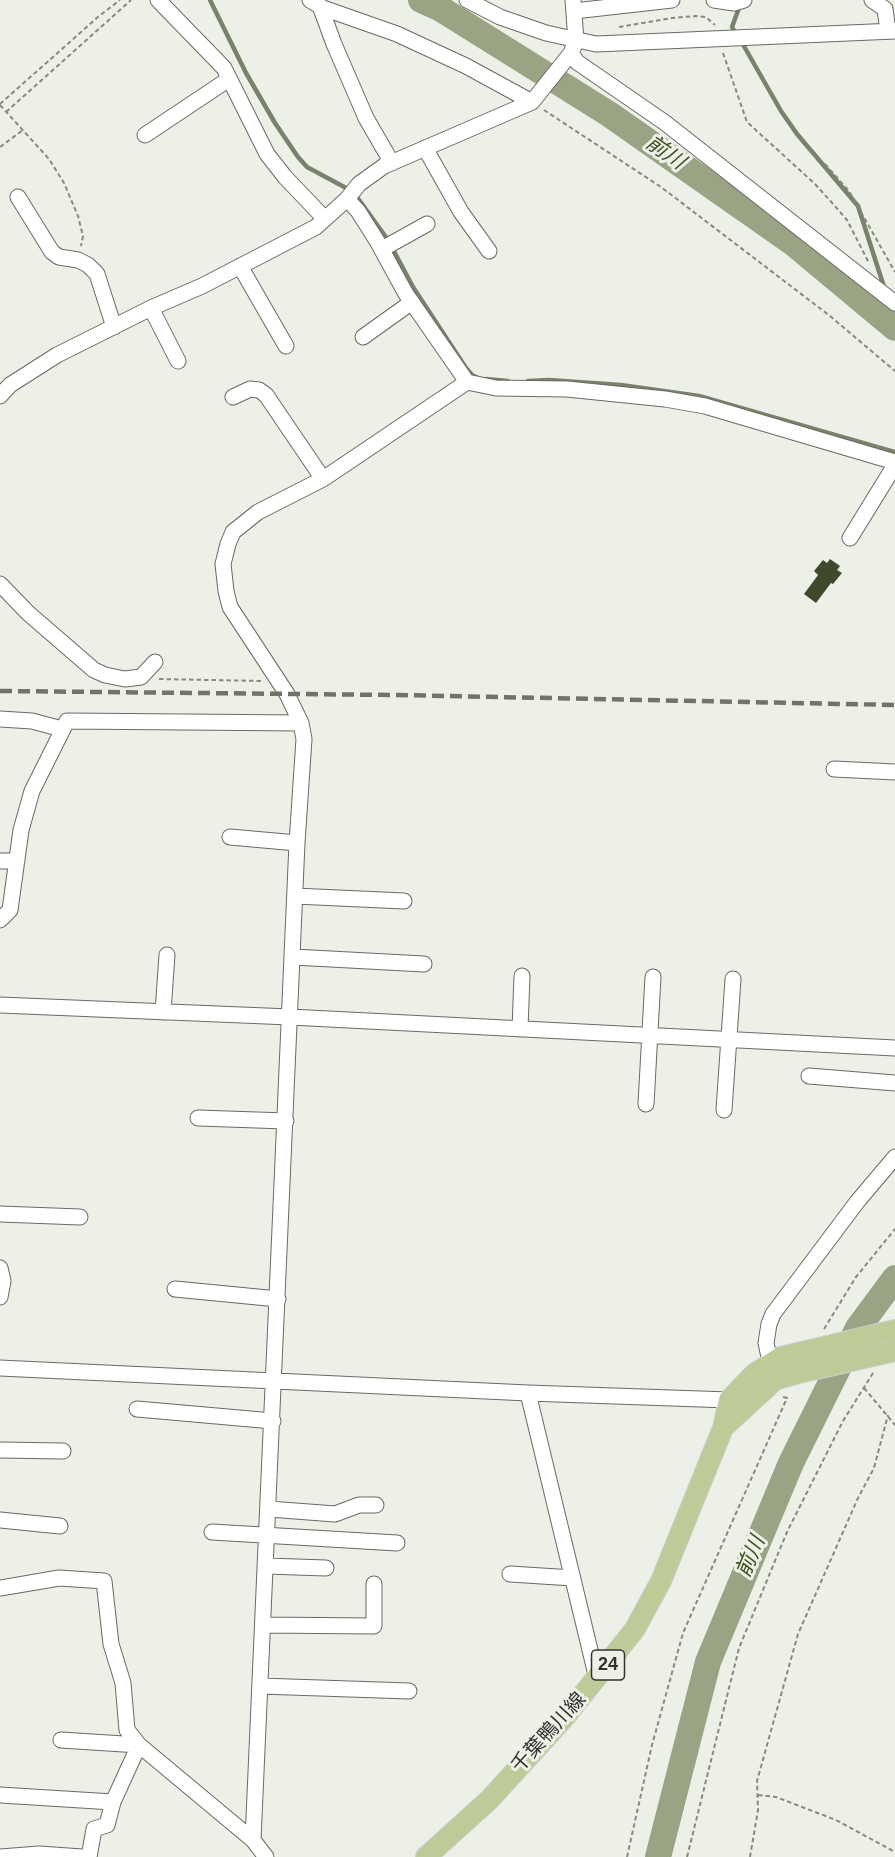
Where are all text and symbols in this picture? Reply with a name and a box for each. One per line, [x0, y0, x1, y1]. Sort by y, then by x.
water label: 前川 [641, 131, 689, 175]
water label: 前川 [731, 1533, 771, 1581]
road number: 24 [592, 1650, 624, 1680]
street label: 千葉鴨川線 [507, 1688, 591, 1778]

